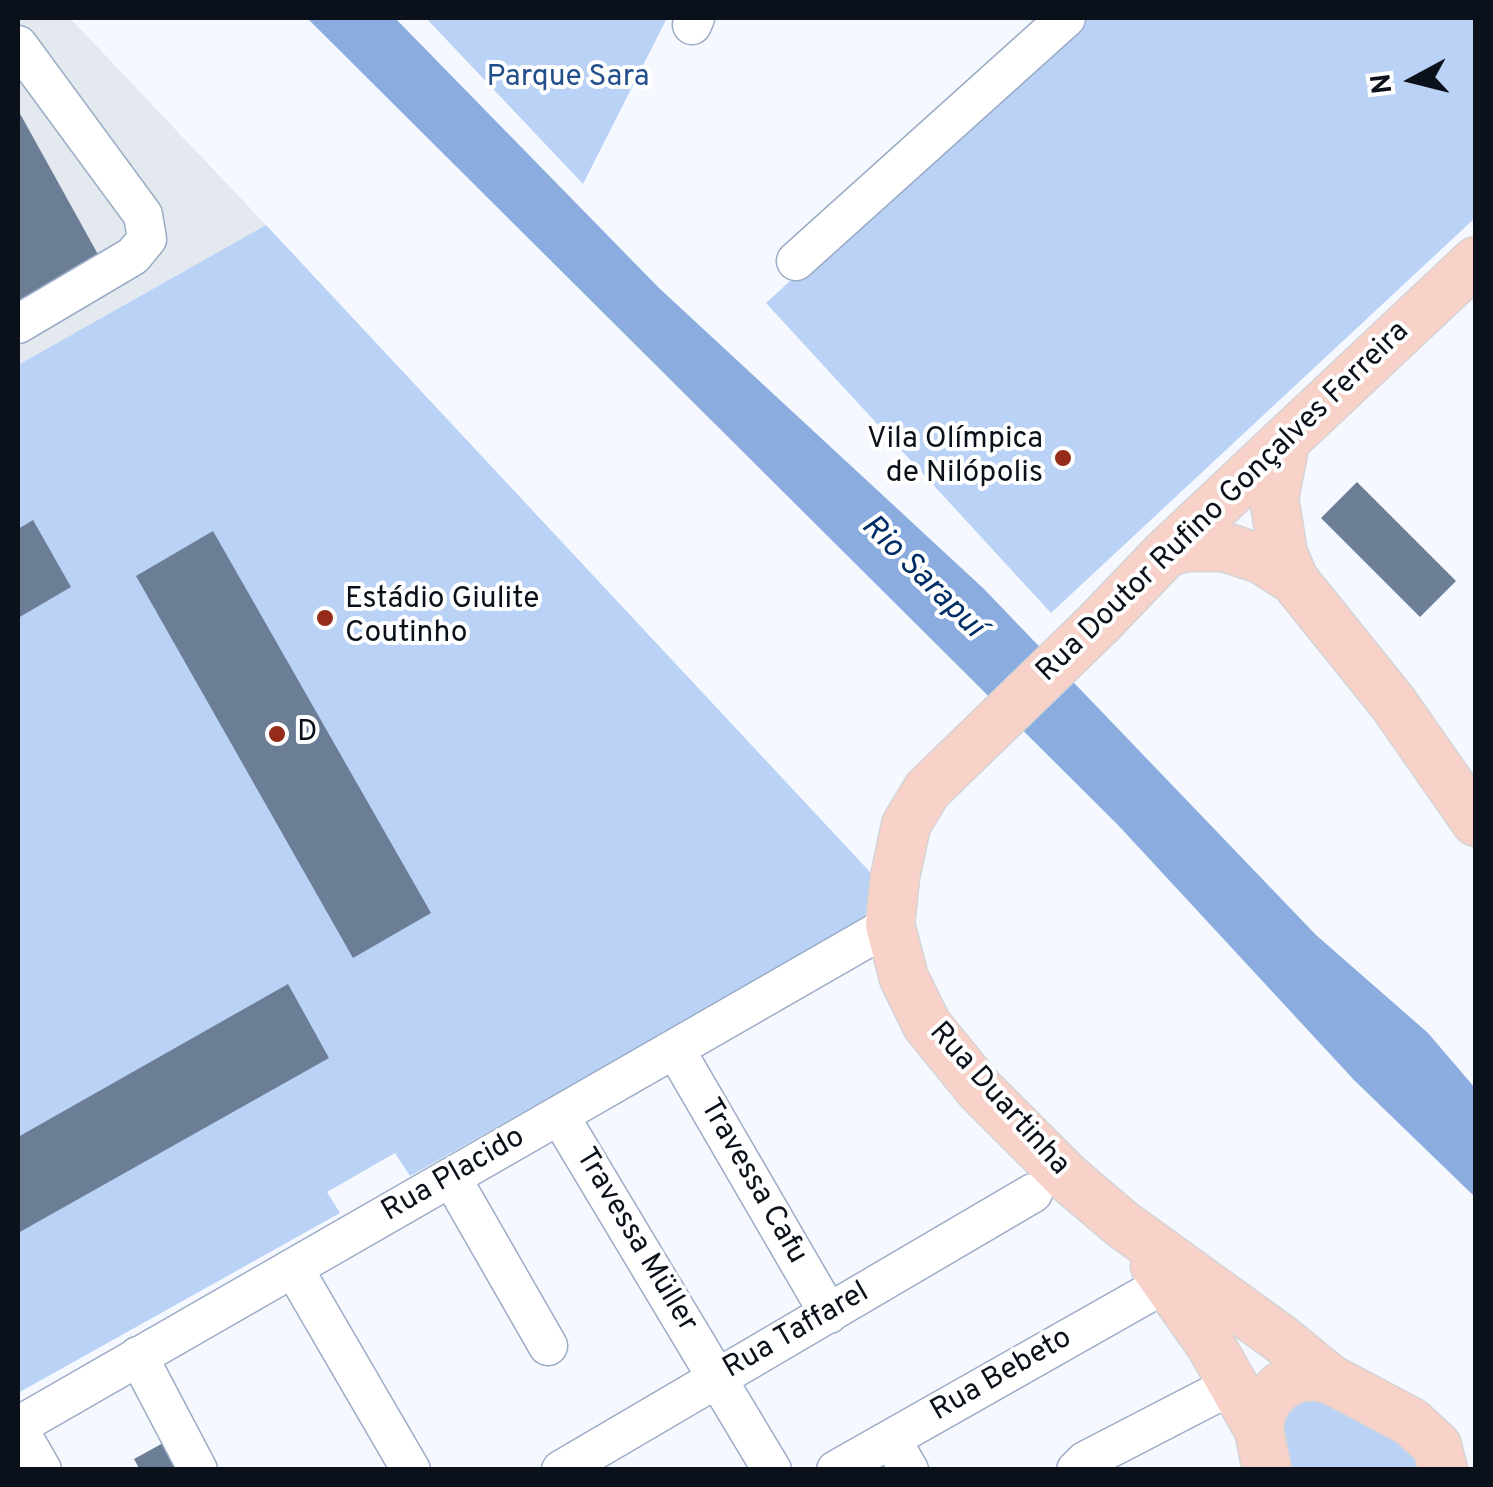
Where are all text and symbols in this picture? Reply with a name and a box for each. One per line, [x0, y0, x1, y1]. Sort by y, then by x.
north arrow [1363, 30, 1463, 130]
park label: Parque Sara [486, 61, 650, 97]
text: N [1364, 71, 1402, 96]
street label: Rua Doutor Rufino Gonçalves Ferreira [1030, 315, 1418, 691]
place label: Vila Olímpica de Nilópolis [867, 423, 1043, 494]
marker: Vila Olímpica de Nilópolis [1052, 447, 1074, 469]
water label: Rio Sarapuí [851, 508, 991, 648]
place label: Estádio Giulite Coutinho [345, 583, 539, 654]
marker: Estádio Giulite Coutinho [314, 607, 336, 629]
place label: D [297, 716, 317, 752]
marker: D [266, 723, 288, 745]
street label: Rua Duartinha [920, 1016, 1076, 1184]
street label: Travessa Cafu [690, 1093, 814, 1271]
street label: Rua Placido [376, 1121, 532, 1231]
street label: Travessa Müller [566, 1142, 704, 1340]
street label: Rua Taffarel [718, 1276, 876, 1388]
street label: Rua Bebeto [925, 1321, 1079, 1431]

